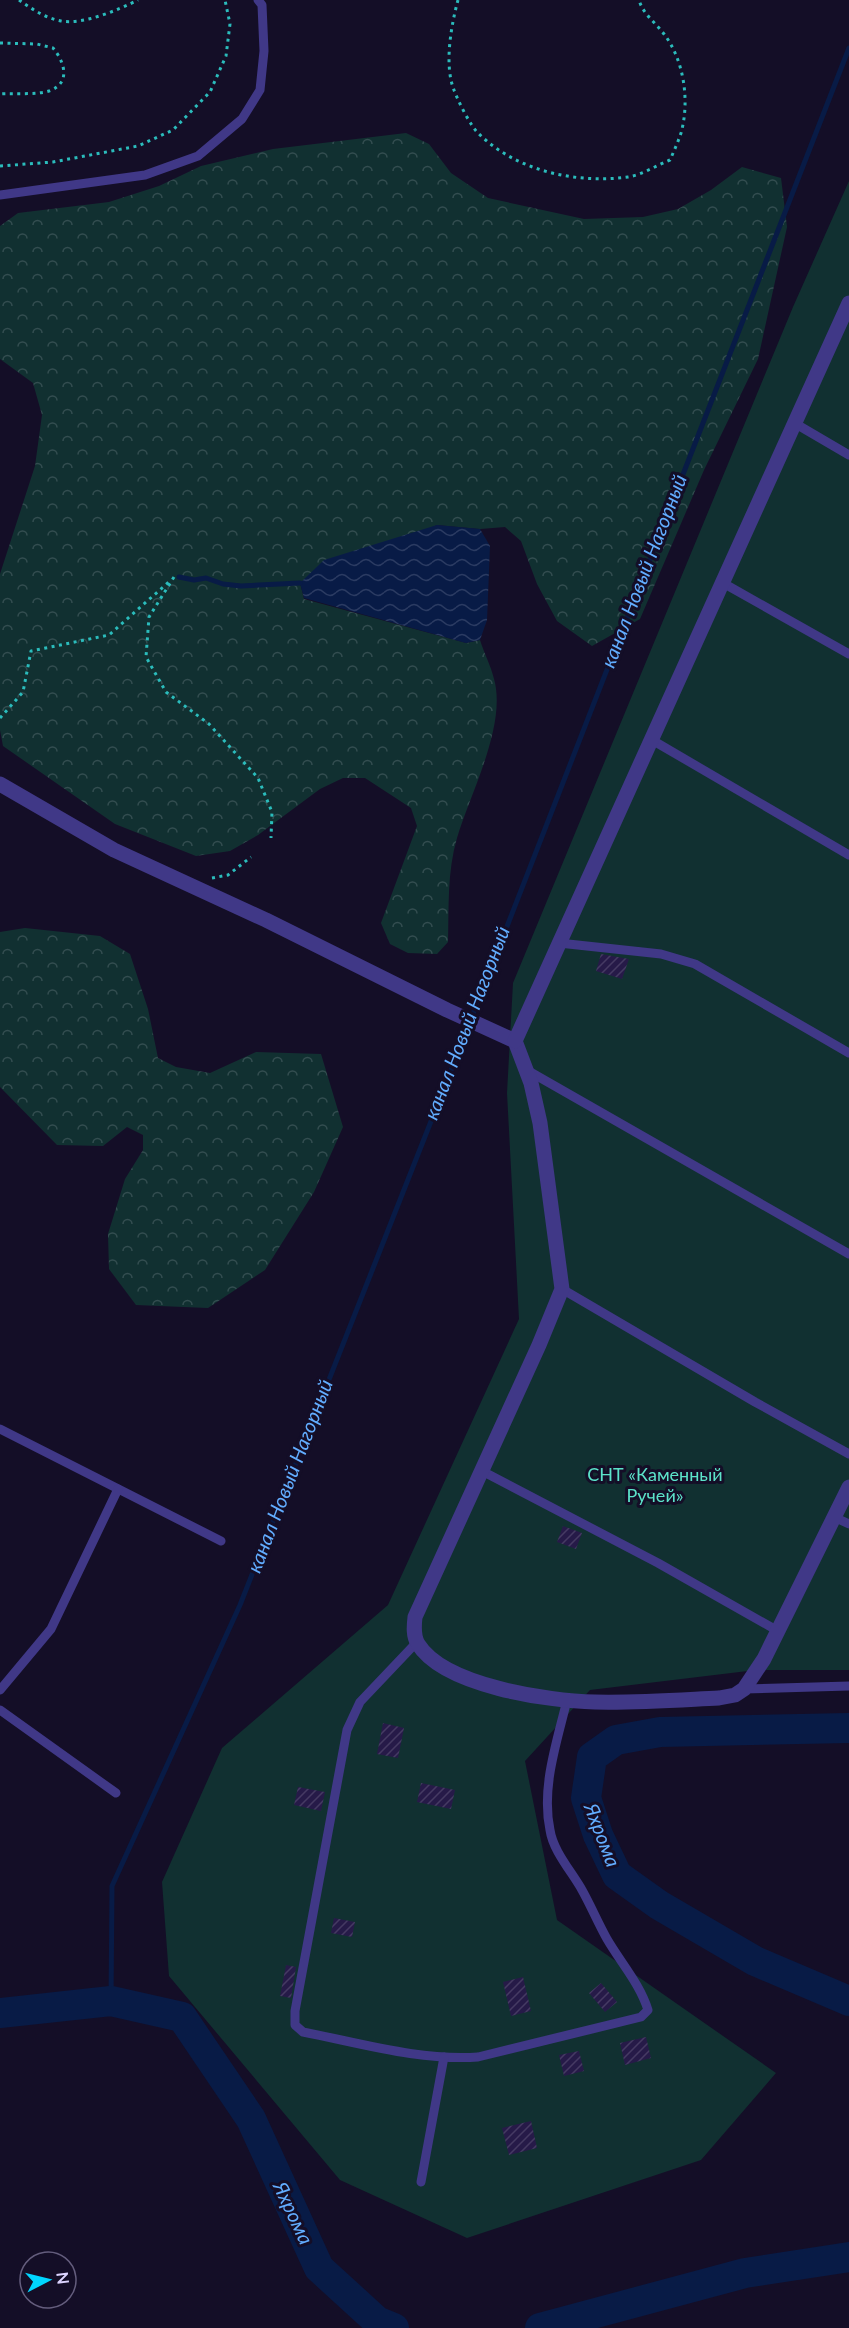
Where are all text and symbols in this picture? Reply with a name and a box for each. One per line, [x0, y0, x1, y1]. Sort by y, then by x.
water label: канал Новый Нагорный [595, 471, 691, 671]
water label: канал Новый Нагорный [418, 923, 514, 1123]
water label: канал Новый Нагорный [241, 1376, 337, 1576]
park label: СНТ «Каменный Ручей» [587, 1463, 723, 1506]
water label: Яхрома [579, 1798, 626, 1870]
water label: Яхрома [269, 2176, 319, 2248]
north arrow [18, 2250, 78, 2310]
text: N [53, 2271, 74, 2285]

